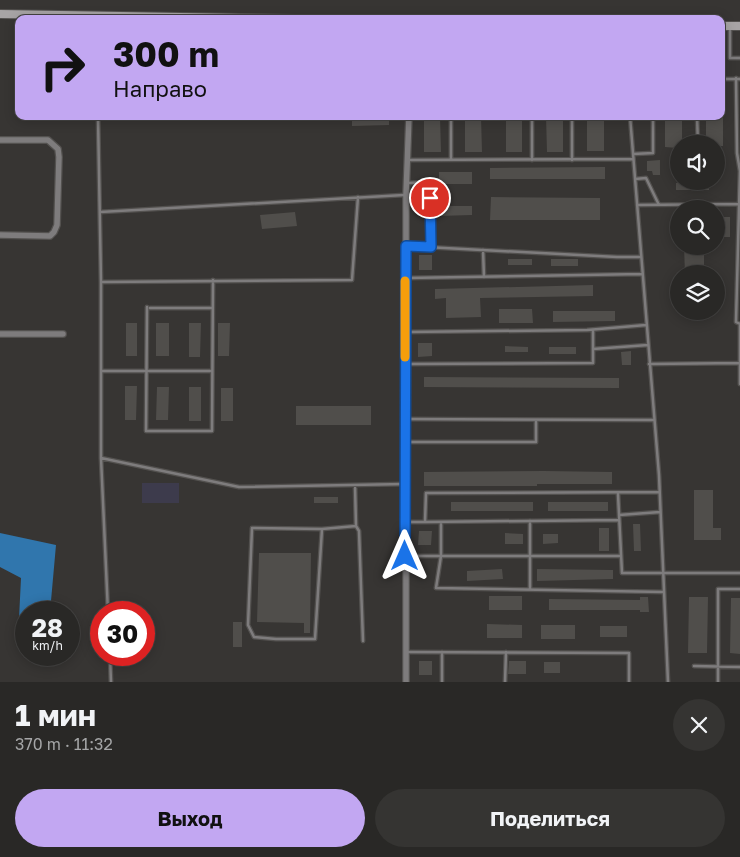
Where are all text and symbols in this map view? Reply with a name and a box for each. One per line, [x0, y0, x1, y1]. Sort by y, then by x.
text: 300 m [113, 33, 219, 75]
icon: right [30, 35, 95, 100]
text: Направо [113, 75, 207, 102]
map controls [670, 135, 725, 320]
button: sound [670, 135, 725, 190]
pin [409, 177, 451, 219]
icon: arrive [416, 184, 444, 212]
button: search [670, 200, 725, 255]
button: layers [670, 265, 725, 320]
position arrow [378, 529, 430, 581]
speed limit sign: 30 [90, 601, 155, 666]
text: 28 [32, 612, 63, 643]
text: km/h [32, 638, 63, 653]
text: 1 мин [15, 697, 96, 733]
button: close [673, 699, 725, 751]
text: 370 m · 11:32 [15, 734, 113, 754]
button: Выход [15, 789, 365, 847]
button: Поделиться [375, 789, 725, 847]

